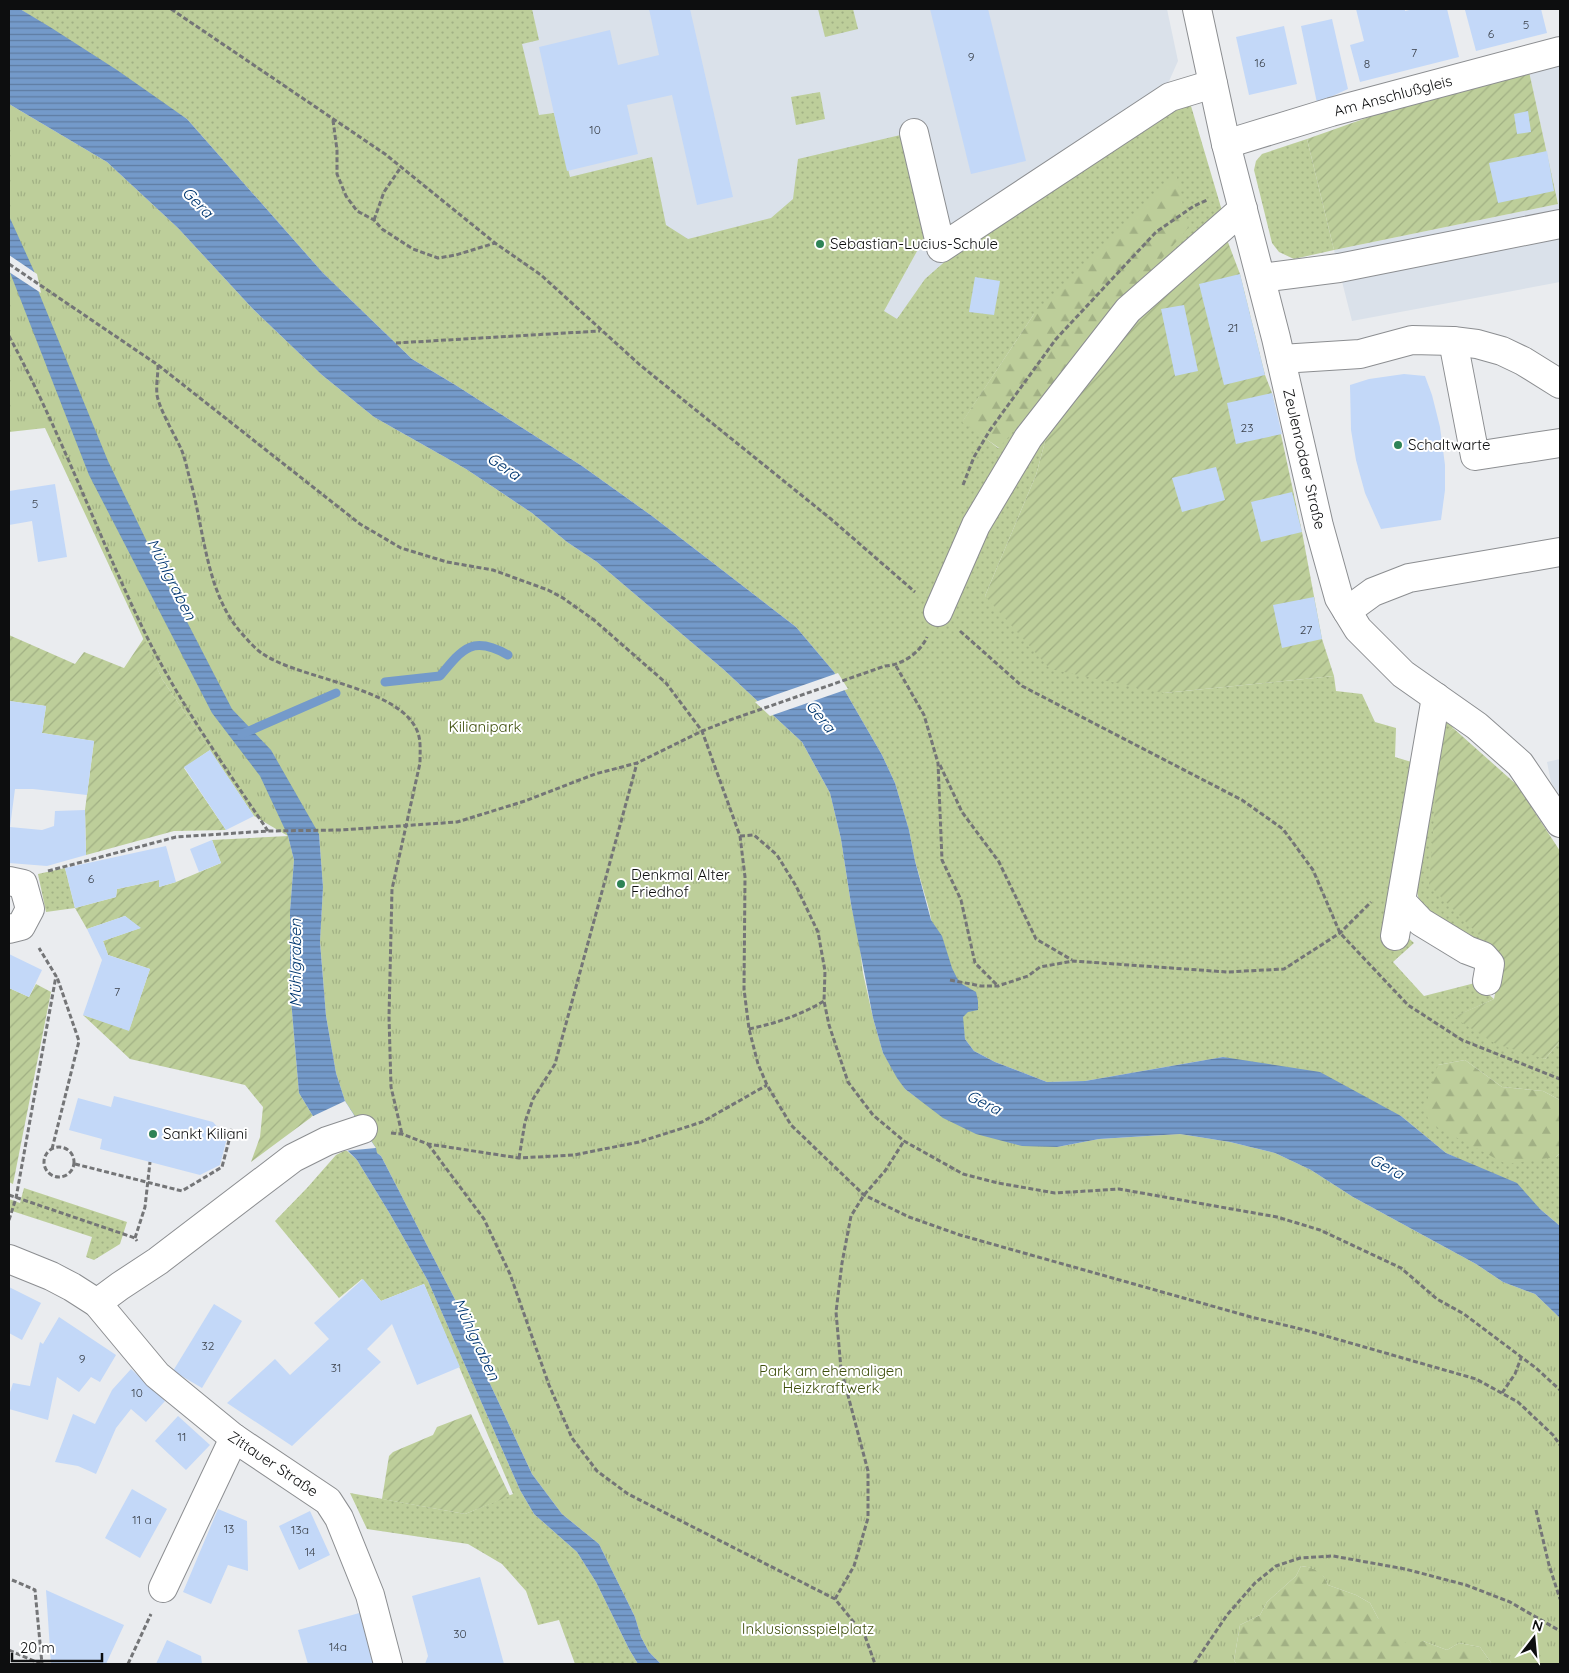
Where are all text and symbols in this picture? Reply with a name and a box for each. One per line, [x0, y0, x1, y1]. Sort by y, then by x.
house number: 5 [1523, 17, 1529, 32]
house number: 6 [1488, 26, 1495, 41]
house number: 7 [1411, 45, 1417, 60]
house number: 9 [968, 49, 975, 64]
house number: 16 [1255, 55, 1266, 70]
house number: 8 [1364, 56, 1370, 71]
street label: Am Anschlußgleis [1332, 71, 1454, 120]
house number: 10 [589, 122, 601, 137]
water label: Gera [178, 182, 219, 223]
place label: Sebastian-Lucius-Schule [830, 234, 998, 253]
marker: Sebastian-Lucius-Schule [814, 238, 826, 250]
house number: 21 [1227, 320, 1239, 335]
street label: Zeulenrodaer Straße [1279, 387, 1330, 531]
house number: 23 [1241, 420, 1253, 435]
place label: Schaltwarte [1408, 435, 1491, 454]
marker: Schaltwarte [1392, 439, 1404, 451]
water label: Gera [484, 448, 526, 485]
house number: 5 [32, 496, 38, 511]
water label: Mühlgraben [143, 535, 201, 624]
house number: 27 [1300, 622, 1312, 637]
water label: Gera [802, 696, 841, 737]
park label: Kilianipark [449, 717, 521, 736]
place label: Denkmal Alter Friedhof [631, 865, 730, 901]
house number: 6 [88, 871, 95, 886]
marker: Denkmal Alter Friedhof [615, 878, 627, 890]
water label: Mühlgraben [285, 918, 305, 1007]
house number: 7 [114, 984, 120, 999]
water label: Gera [964, 1085, 1006, 1119]
place label: Sankt Kiliani [163, 1124, 247, 1143]
marker: Sankt Kiliani [147, 1128, 159, 1140]
water label: Gera [1366, 1149, 1409, 1184]
water label: Mühlgraben [449, 1295, 505, 1384]
house number: 32 [202, 1338, 215, 1353]
house number: 9 [79, 1351, 86, 1366]
house number: 31 [331, 1360, 341, 1375]
park label: Park am ehemaligen Heizkraftwerk [759, 1361, 903, 1397]
house number: 10 [131, 1385, 143, 1400]
street label: Zittauer Straße [225, 1426, 322, 1501]
house number: 11 [178, 1429, 186, 1444]
house number: 11 a [132, 1512, 152, 1527]
house number: 13 [224, 1521, 234, 1536]
house number: 13a [291, 1522, 309, 1537]
house number: 14 [305, 1544, 315, 1559]
north arrow [1509, 1613, 1559, 1663]
text: N [1530, 1615, 1545, 1636]
park label: Inklusionsspielplatz [742, 1619, 874, 1638]
house number: 30 [453, 1626, 467, 1641]
scale bar [12, 1630, 102, 1662]
text: 20 m [20, 1638, 55, 1657]
house number: 14a [329, 1639, 347, 1654]

